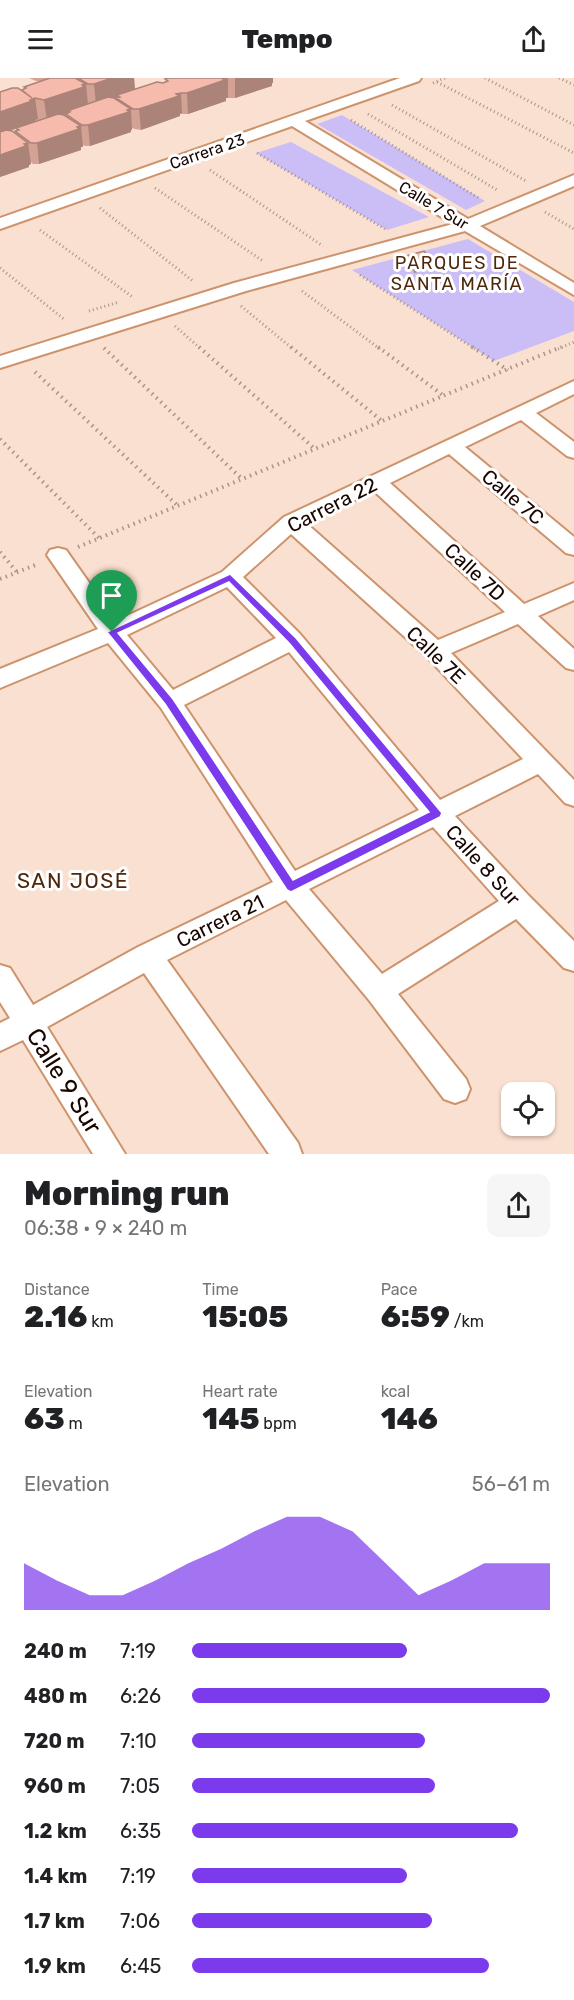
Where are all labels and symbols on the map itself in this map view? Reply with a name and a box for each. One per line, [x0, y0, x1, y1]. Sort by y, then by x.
street label: Carrera 23 [167, 130, 247, 173]
street label: Calle 7 Sur [395, 177, 472, 234]
district label: PARQUES DE SANTA MARÍA [391, 252, 523, 295]
street label: Calle 7C [477, 464, 549, 530]
street label: Carrera 22 [283, 472, 381, 538]
street label: Calle 7D [440, 538, 510, 606]
pin [86, 570, 137, 632]
street label: Calle 7E [402, 621, 470, 689]
street label: Calle 8 Sur [441, 820, 526, 910]
district label: SAN JOSÉ [17, 868, 129, 893]
street label: Carrera 21 [172, 890, 268, 952]
street label: Calle 9 Sur [21, 1023, 107, 1139]

